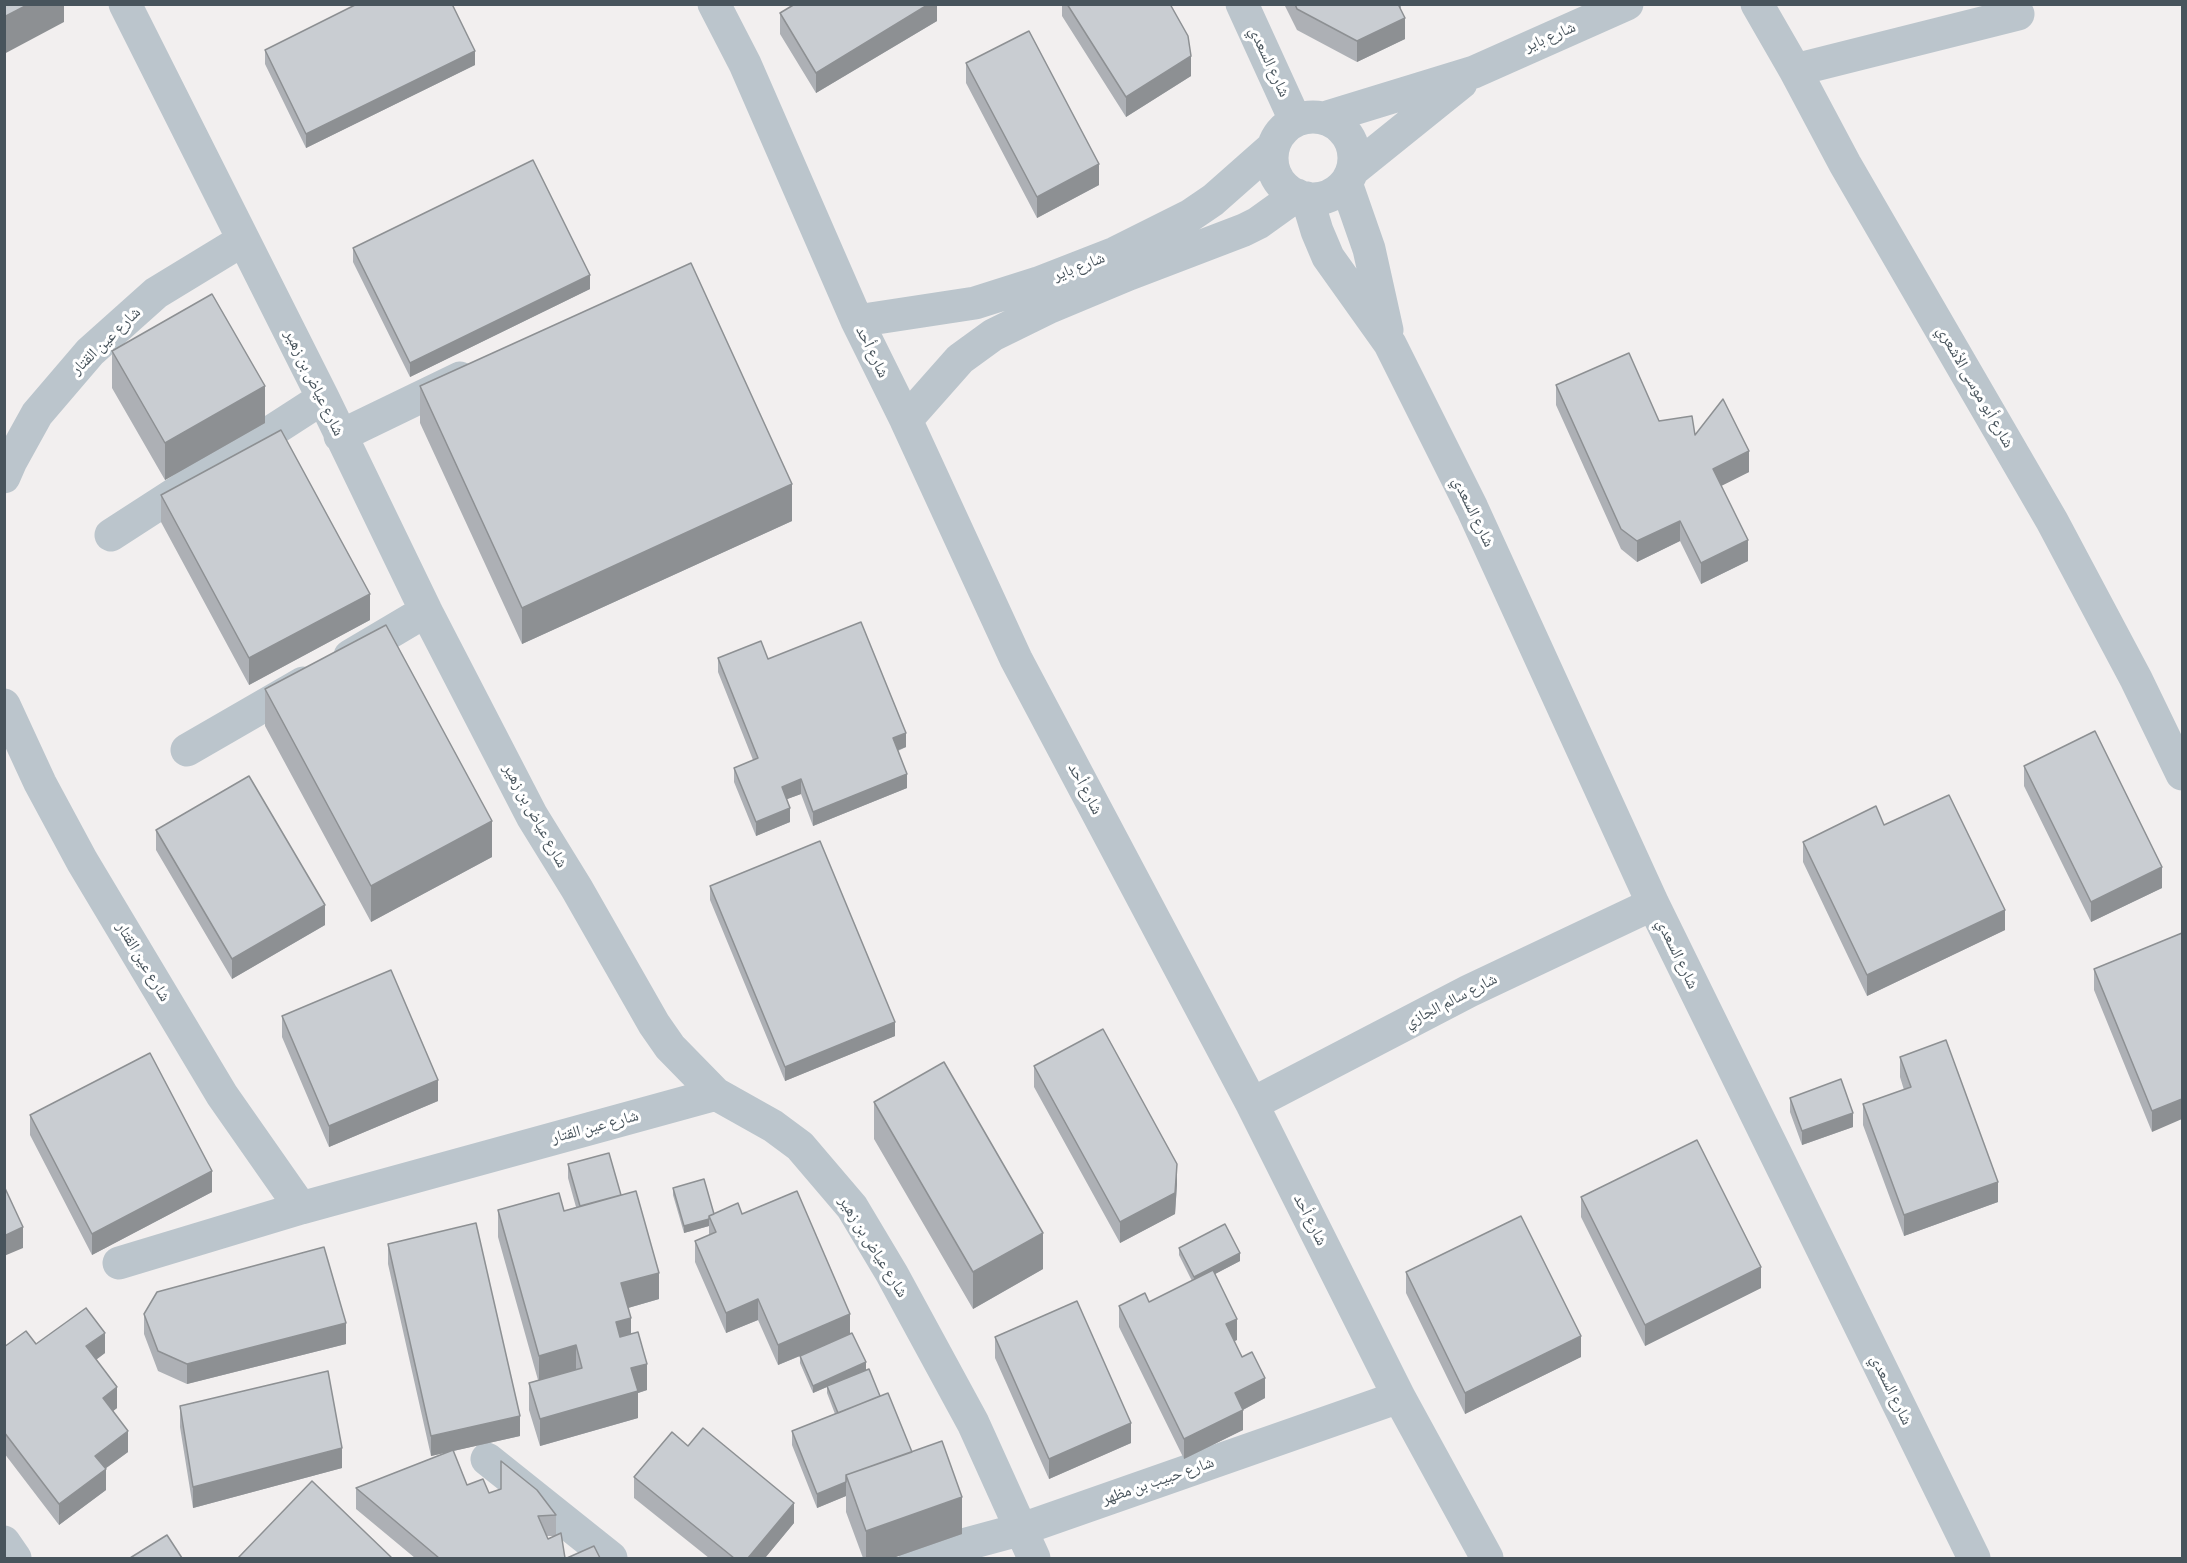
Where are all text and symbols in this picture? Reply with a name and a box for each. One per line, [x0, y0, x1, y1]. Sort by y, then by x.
street label: شارع باير [1521, 18, 1579, 56]
street label: شارع السعدي [1244, 24, 1294, 100]
street label: شارع باير [1050, 248, 1108, 286]
street label: شارع عين القتار [67, 303, 145, 379]
street label: شارع أحد [851, 323, 893, 381]
street label: شارع أبو موسى الأشعري [1932, 323, 2018, 451]
street label: شارع عياض بن زهير [280, 327, 348, 439]
street label: شارع السعدي [1448, 474, 1498, 550]
street label: شارع أحد [1064, 760, 1106, 818]
street label: شارع عياض بن زهير [499, 761, 571, 871]
street label: شارع السعدي [1652, 916, 1702, 992]
street label: شارع عين القتار [112, 919, 174, 1005]
street label: شارع سالم الجازي [1402, 969, 1500, 1033]
street label: شارع عين القتار [549, 1106, 641, 1148]
street label: شارع أحد [1289, 1191, 1331, 1249]
street label: شارع عياض بن زهير [834, 1193, 912, 1301]
street label: شارع السعدي [1866, 1352, 1916, 1428]
street label: شارع حبيب بن مظهر [1099, 1453, 1217, 1509]

